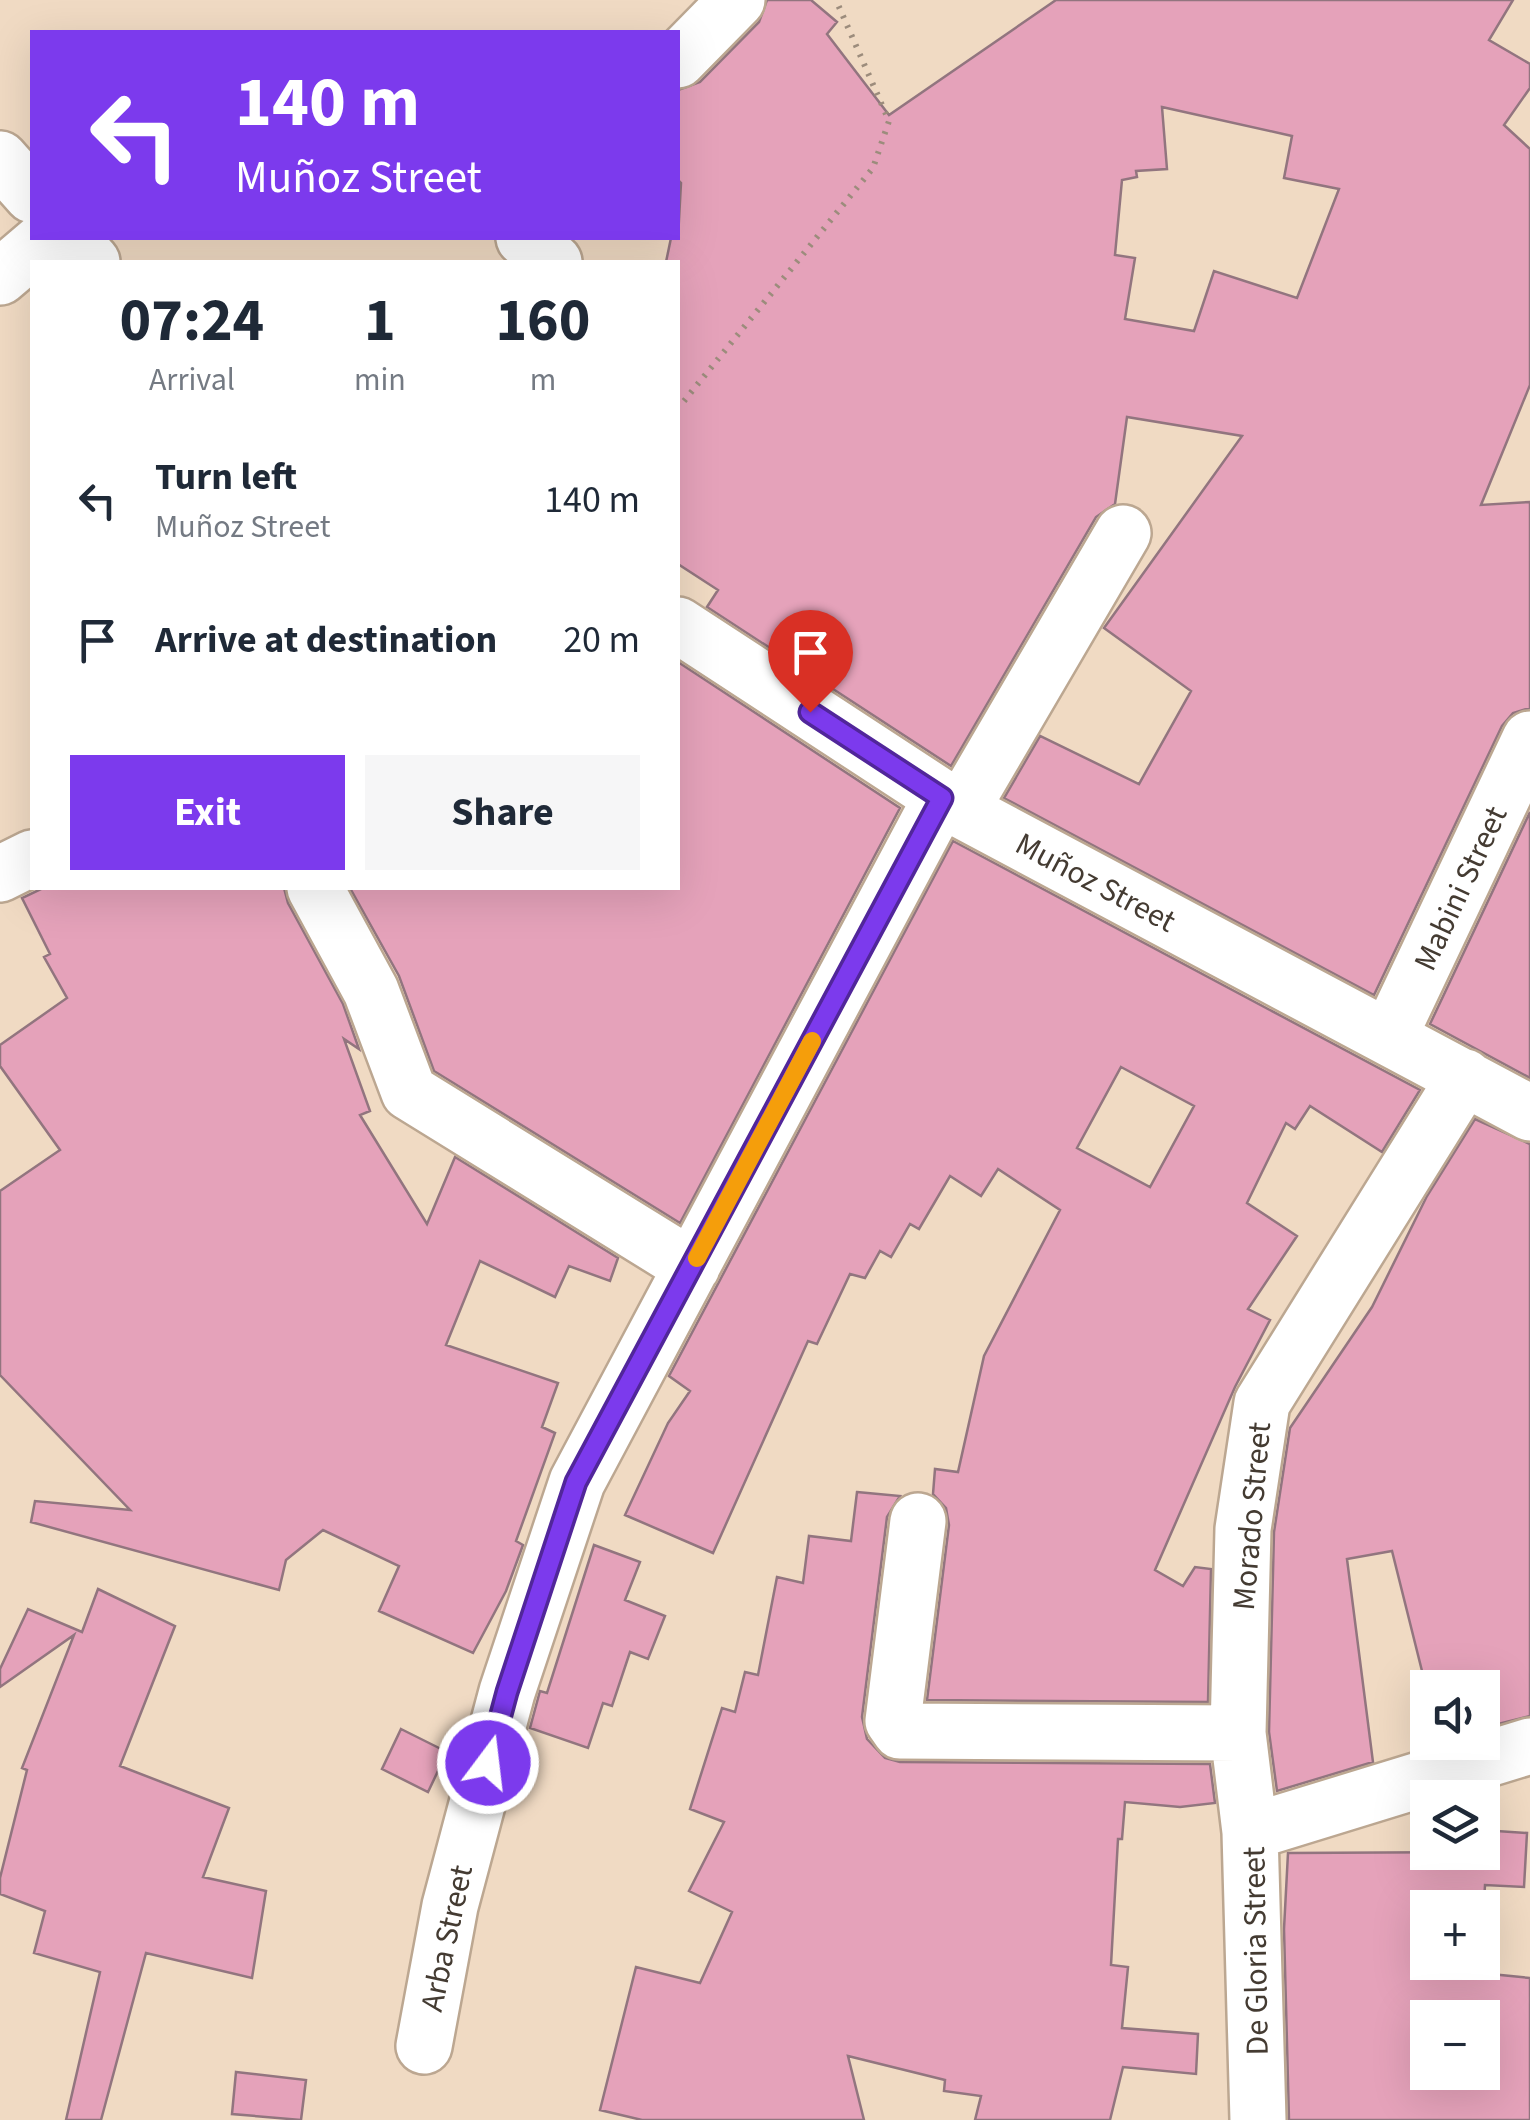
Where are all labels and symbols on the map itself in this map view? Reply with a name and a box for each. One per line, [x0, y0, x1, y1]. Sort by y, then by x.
pin [768, 610, 853, 713]
street label: Mabini Street [1403, 798, 1519, 978]
street label: Muñoz Street [1007, 821, 1184, 944]
street label: Morado Street [1221, 1420, 1283, 1612]
position arrow [436, 1711, 540, 1815]
street label: De Gloria Street [1231, 1846, 1281, 2056]
street label: Arba Street [409, 1861, 485, 2016]

